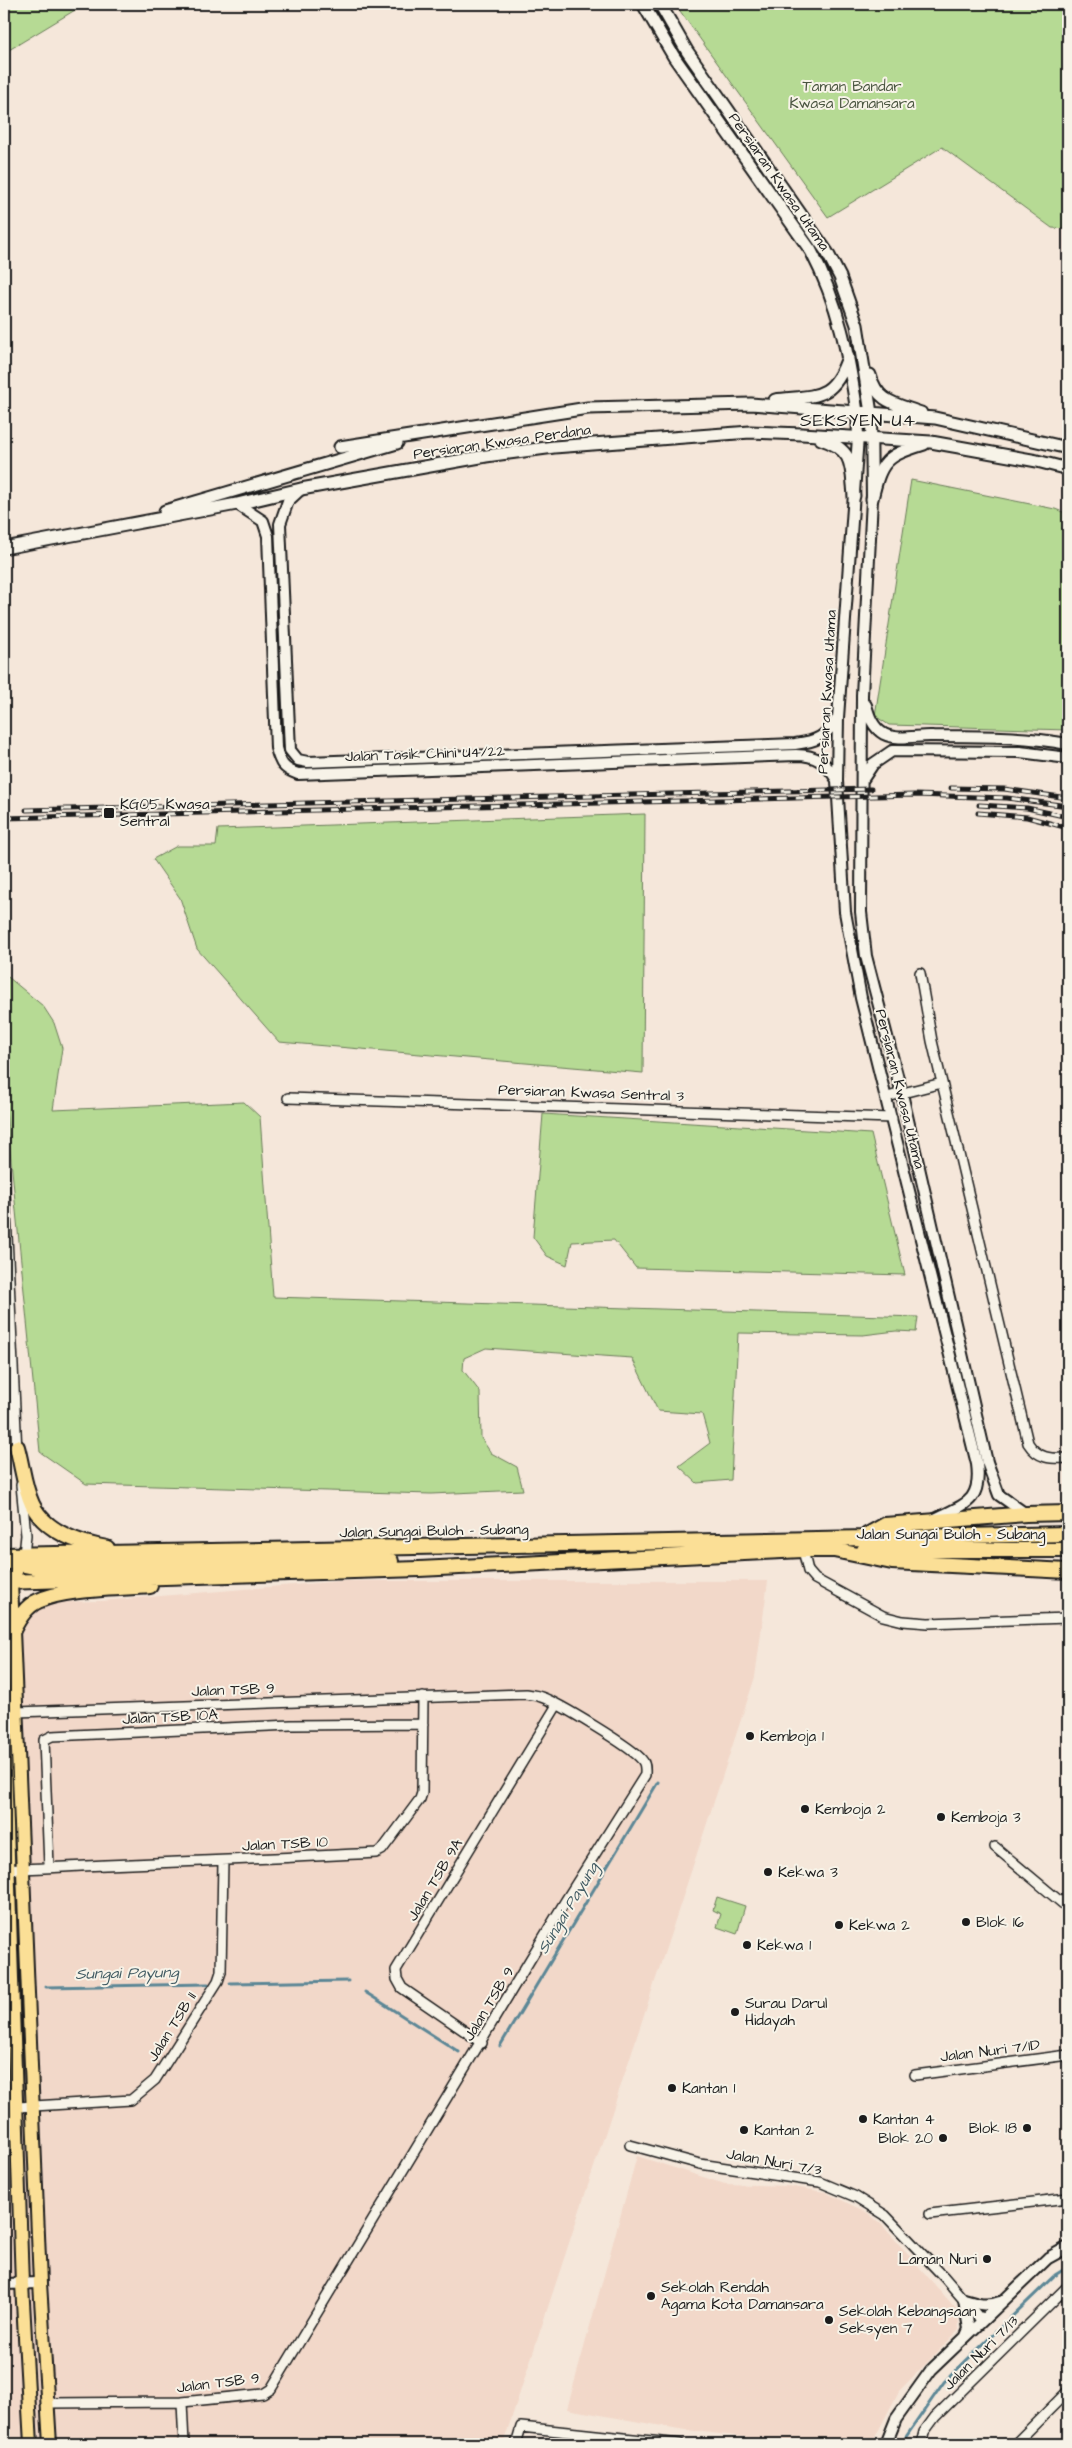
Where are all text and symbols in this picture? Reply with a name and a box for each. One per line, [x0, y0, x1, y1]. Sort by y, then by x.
park label: Taman Bandar Kwasa Damansara [789, 76, 915, 114]
street label: Persiaran Kwasa Utama [723, 109, 835, 256]
district label: SEKSYEN U4 [800, 408, 916, 433]
street label: Persiaran Kwasa Perdana [412, 419, 593, 465]
street label: Persiaran Kwasa Utama [812, 609, 842, 775]
street label: Jalan Tasik Chini U4/22 [345, 741, 506, 767]
place label: KG05 Kwasa Sentral [120, 794, 210, 832]
marker: KG05 Kwasa Sentral [102, 806, 116, 820]
street label: Persiaran Kwasa Utama [870, 1007, 930, 1172]
street label: Persiaran Kwasa Sentral 3 [498, 1079, 685, 1107]
street label: Jalan Sungai Buloh - Subang [339, 1519, 529, 1544]
street label: Jalan Sungai Buloh - Subang [856, 1524, 1046, 1546]
street label: Jalan TSB 9 [191, 1678, 275, 1702]
street label: Jalan TSB 10A [122, 1704, 219, 1730]
place label: Kemboja 1 [760, 1726, 824, 1747]
marker: Kemboja 1 [744, 1730, 756, 1742]
place label: Kemboja 2 [815, 1799, 886, 1820]
marker: Kemboja 2 [799, 1803, 811, 1815]
place label: Kemboja 3 [951, 1807, 1021, 1828]
marker: Kemboja 3 [935, 1811, 947, 1823]
street label: Jalan TSB 10 [241, 1831, 329, 1857]
street label: Jalan TSB 9A [402, 1834, 468, 1925]
water label: Sungai Payung [532, 1857, 606, 1958]
place label: Kekwa 3 [778, 1862, 838, 1883]
marker: Kekwa 3 [762, 1866, 774, 1878]
place label: Blok 16 [976, 1912, 1025, 1933]
place label: Kekwa 2 [849, 1915, 910, 1936]
marker: Blok 16 [960, 1916, 972, 1928]
marker: Kekwa 2 [833, 1919, 845, 1931]
place label: Kekwa 1 [757, 1935, 811, 1956]
marker: Kekwa 1 [741, 1939, 753, 1951]
water label: Sungai Payung [75, 1961, 181, 1986]
street label: Jalan TSB 9 [459, 1963, 519, 2045]
street label: Jalan TSB 11 [142, 1988, 202, 2066]
place label: Surau Darul Hidayah [745, 1993, 827, 2032]
marker: Surau Darul Hidayah [729, 2006, 741, 2018]
street label: Jalan Nuri 7/1D [939, 2034, 1041, 2068]
place label: Kantan 1 [682, 2078, 735, 2099]
marker: Kantan 1 [666, 2082, 678, 2094]
place label: Kantan 4 [873, 2109, 935, 2130]
marker: Kantan 4 [857, 2113, 869, 2125]
place label: Blok 18 [969, 2118, 1017, 2139]
place label: Kantan 2 [754, 2120, 814, 2141]
marker: Blok 18 [1021, 2122, 1033, 2134]
marker: Kantan 2 [738, 2124, 750, 2136]
place label: Blok 20 [878, 2128, 934, 2149]
marker: Blok 20 [937, 2132, 949, 2144]
street label: Jalan Nuri 7/3 [725, 2143, 824, 2181]
place label: Laman Nuri [899, 2249, 978, 2270]
marker: Laman Nuri [981, 2253, 993, 2265]
place label: Sekolah Rendah Agama Kota Damansara [661, 2277, 824, 2316]
marker: Sekolah Rendah Agama Kota Damansara [645, 2290, 657, 2302]
place label: Sekolah Kebangsaan Seksyen 7 [839, 2301, 977, 2340]
street label: Jalan Nuri 7/13 [939, 2311, 1023, 2395]
marker: Sekolah Kebangsaan Seksyen 7 [823, 2314, 835, 2326]
street label: Jalan TSB 9 [175, 2368, 261, 2398]

